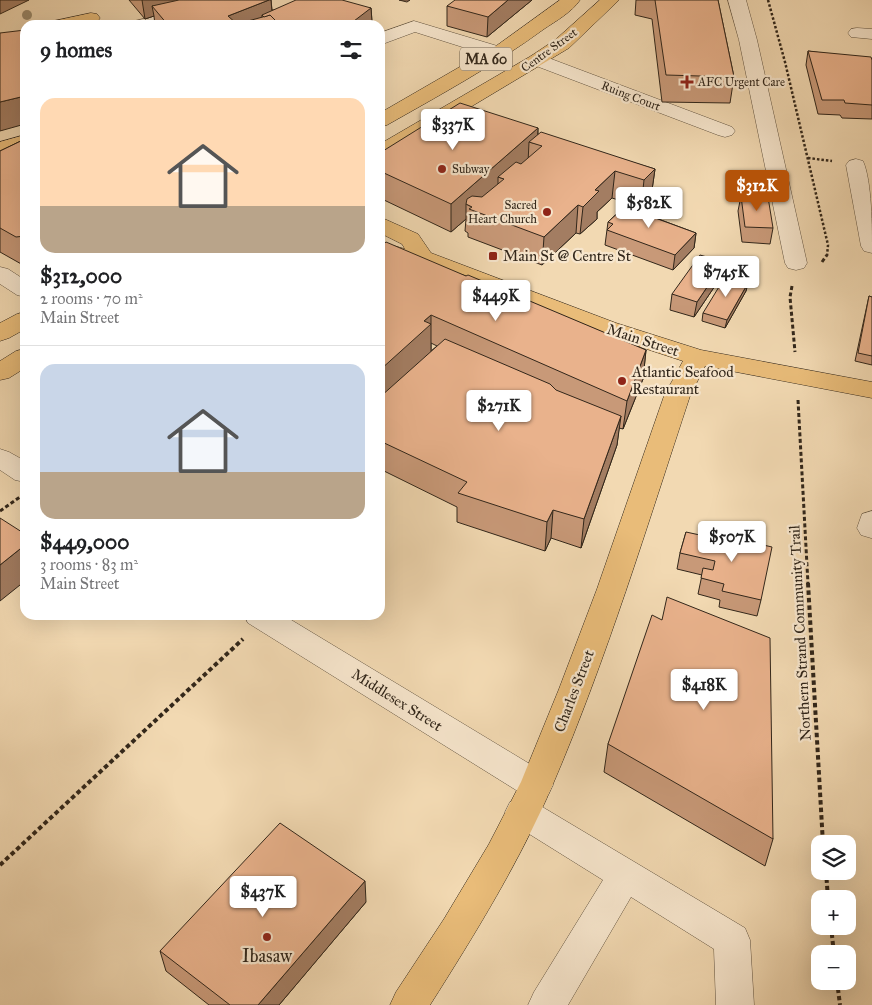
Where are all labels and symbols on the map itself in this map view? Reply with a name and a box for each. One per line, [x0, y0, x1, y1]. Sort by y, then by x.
street label: Centre Street [518, 25, 580, 75]
road number: MA 60 [460, 48, 512, 70]
marker: AFC Urgent Care [680, 75, 694, 89]
place label: AFC Urgent Care [697, 75, 785, 90]
street label: Ruing Court [599, 78, 663, 115]
pin: $337K [418, 108, 488, 151]
place label: Subway [452, 162, 490, 176]
marker: Subway [436, 163, 448, 175]
pin: $312K [722, 170, 792, 212]
pin: $582K [614, 186, 684, 229]
place label: Sacred Heart Church [468, 198, 537, 226]
marker: Sacred Heart Church [541, 206, 553, 218]
place label: Main St @ Centre St [503, 247, 632, 265]
marker: Main St @ Centre St [487, 250, 499, 262]
pin: $745K [691, 256, 761, 298]
pin: $449K [461, 280, 531, 322]
street label: Main Street [605, 320, 682, 360]
place label: Atlantic Seafood Restaurant [631, 363, 734, 398]
marker: Atlantic Seafood Restaurant [616, 375, 628, 387]
pin: $271K [464, 390, 534, 432]
pin: $507K [697, 520, 767, 563]
street label: Northern Strand Community Trail [785, 524, 815, 741]
street label: Charles Street [550, 647, 598, 735]
street label: Middlesex Street [348, 665, 446, 735]
pin: $418K [669, 668, 739, 711]
pin: $437K [228, 876, 298, 918]
marker: Ibasaw [261, 931, 273, 943]
place label: Ibasaw [242, 945, 292, 967]

